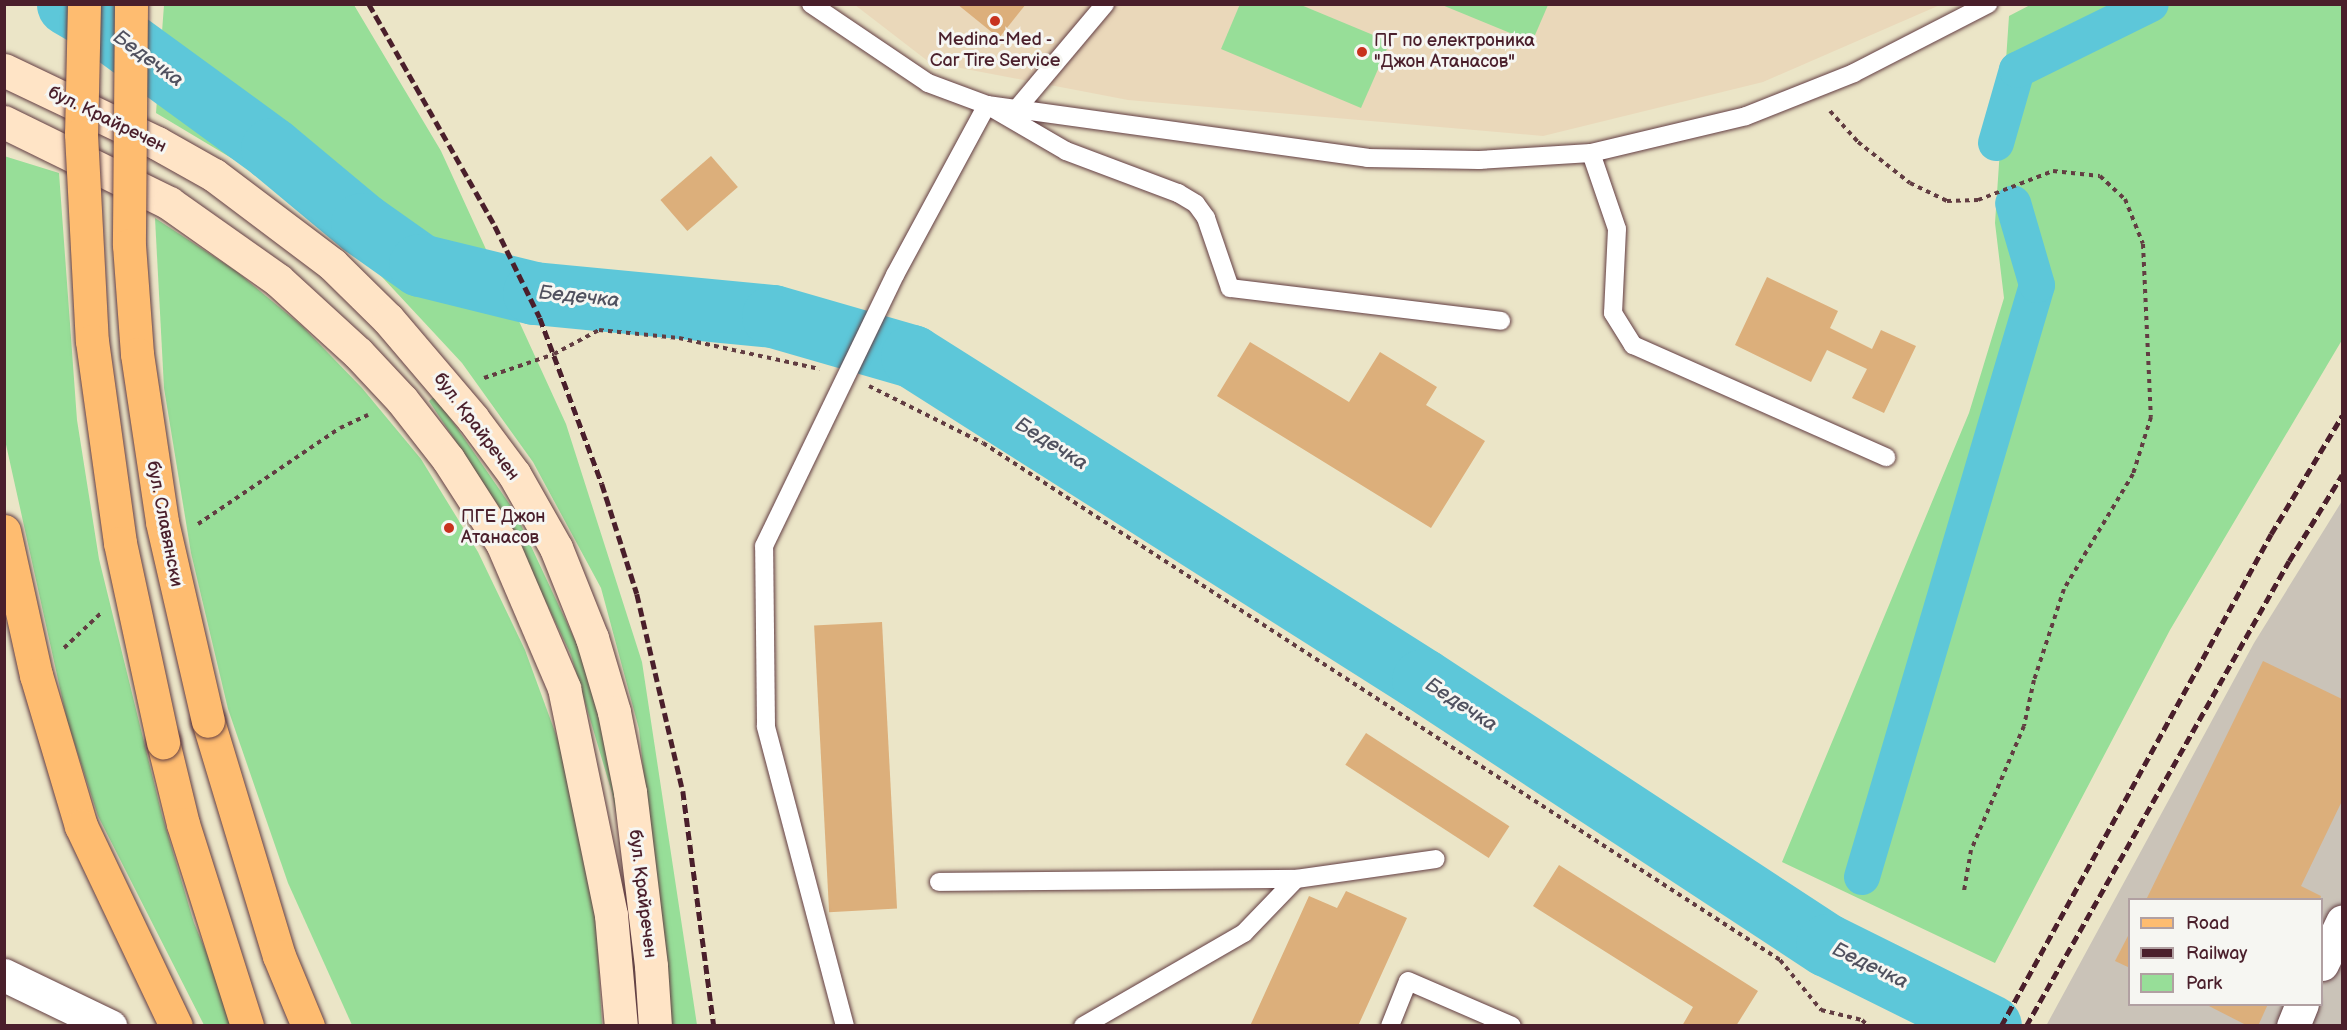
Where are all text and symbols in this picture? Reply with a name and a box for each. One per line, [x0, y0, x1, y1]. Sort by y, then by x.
marker: Medina-Med - Car Tire Service [988, 14, 1002, 28]
water label: Бедечка [108, 25, 188, 93]
place label: Medina-Med - Car Tire Service [929, 30, 1061, 72]
place label: ПГ по електроника "Джон Атанасов" [1374, 31, 1535, 74]
marker: ПГ по електроника "Джон Атанасов" [1355, 45, 1369, 59]
street label: бул. Крайречен [44, 82, 170, 158]
water label: Бедечка [537, 281, 621, 313]
street label: бул. Крайречен [429, 369, 523, 485]
water label: Бедечка [1010, 412, 1092, 476]
street label: бул. Славянски [141, 459, 187, 589]
place label: ПГЕ Джон Атанасов [461, 507, 546, 550]
marker: ПГЕ Джон Атанасов [442, 521, 456, 535]
water label: Бедечка [1420, 673, 1502, 737]
street label: бул. Крайречен [623, 829, 661, 959]
legend [2128, 898, 2323, 1006]
text: Road [2186, 913, 2230, 934]
water label: Бедечка [1828, 937, 1912, 995]
text: Railway [2186, 943, 2248, 964]
text: Park [2186, 973, 2222, 994]

